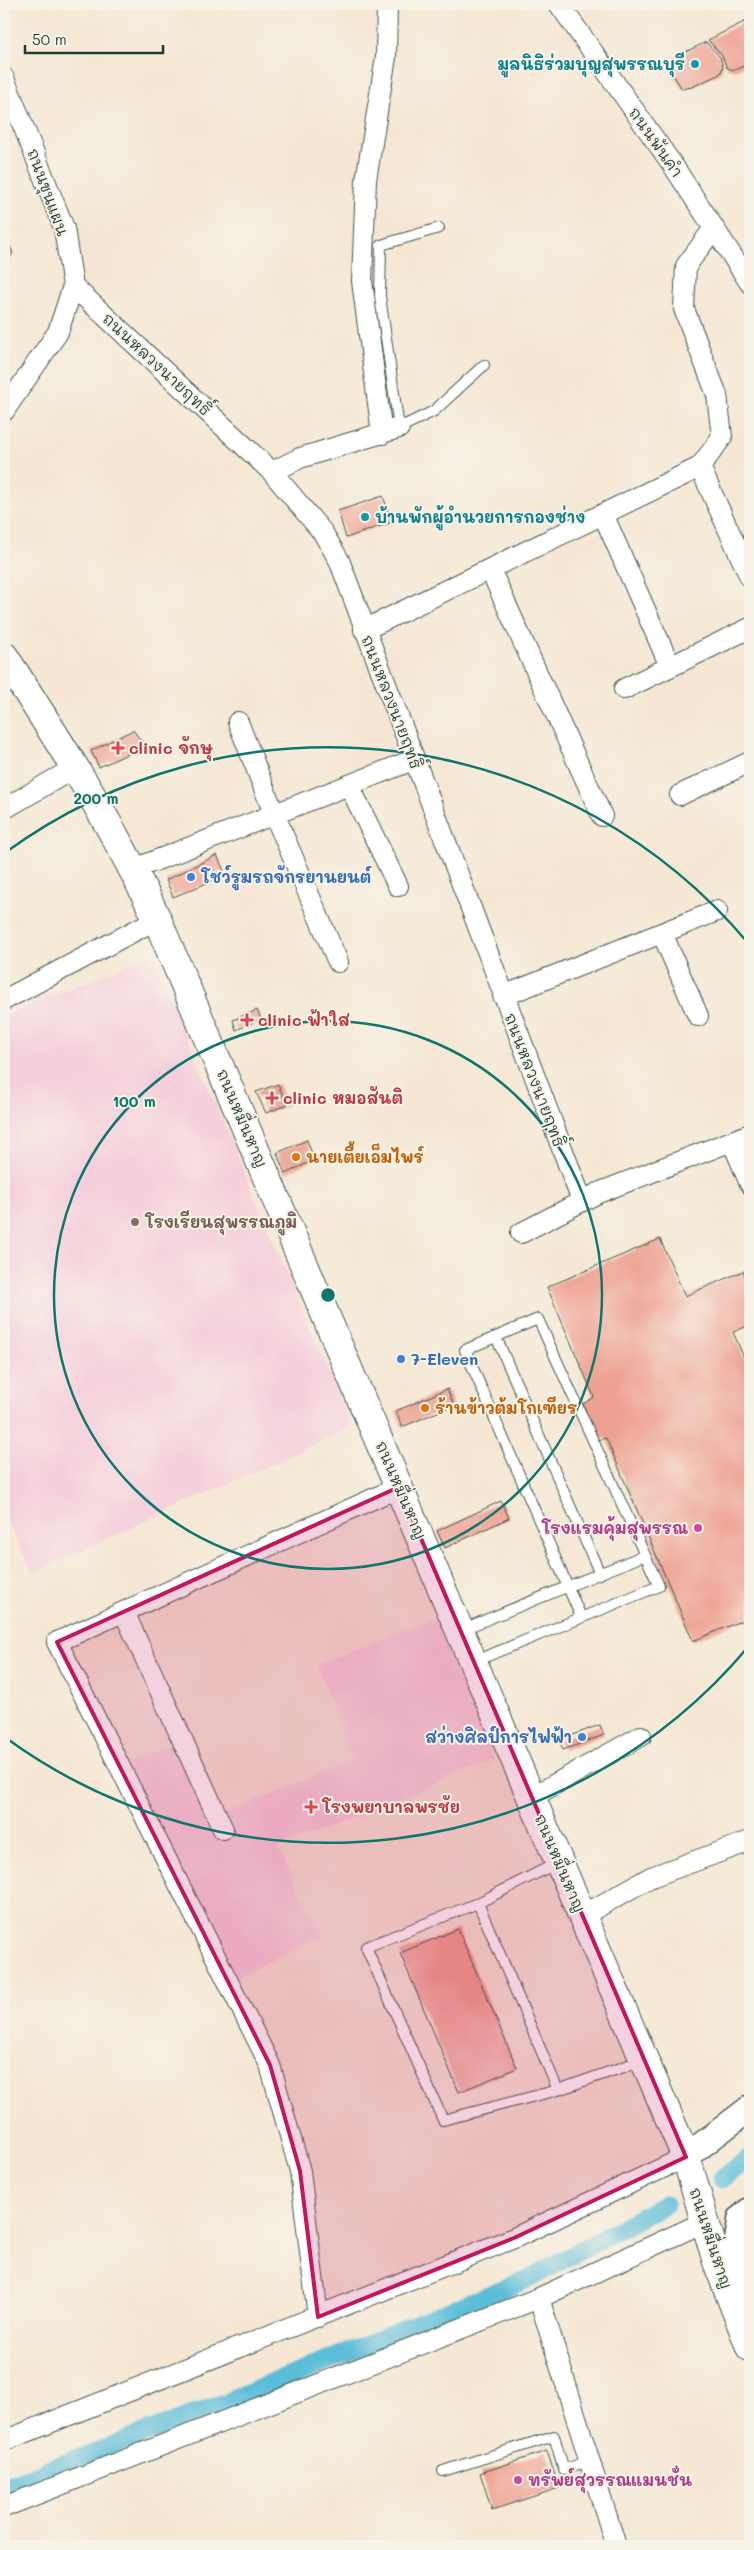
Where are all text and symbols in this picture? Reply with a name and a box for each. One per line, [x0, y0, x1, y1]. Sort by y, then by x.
scale bar [25, 22, 162, 54]
text: 50 m [32, 29, 67, 49]
place label: มูลนิธิร่วมบุญสุพรรณบุรี [497, 52, 685, 78]
marker: มูลนิธิร่วมบุญสุพรรณบุรี [689, 58, 701, 70]
street label: ถนนพันคำ [625, 102, 689, 181]
street label: ถนนขุนแผน [20, 145, 74, 240]
street label: ถนนหลวงนายฤทธิ์ [98, 305, 219, 421]
place label: บ้านพักผู้อำนวยการกองช่าง [375, 505, 585, 531]
marker: บ้านพักผู้อำนวยการกองช่าง [359, 511, 371, 523]
street label: ถนนหลวงนายฤทธิ์ [356, 631, 431, 772]
place label: clinic จักษุ [129, 735, 213, 762]
marker: clinic จักษุ [111, 741, 125, 755]
text: 200 m [74, 788, 119, 808]
place label: โชว์รูมรถจักรยานยนต์ [200, 864, 372, 891]
marker: โชว์รูมรถจักรยานยนต์ [185, 871, 197, 883]
place label: clinic ฟ้าใส [258, 1009, 350, 1030]
street label: ถนนหลวงนายฤทธิ์ [499, 1009, 574, 1150]
marker: clinic ฟ้าใส [240, 1013, 254, 1027]
street label: ถนนหมื่นหาญ [212, 1064, 276, 1170]
place label: clinic หมอสันติ [283, 1085, 403, 1108]
text: 100 m [112, 1091, 156, 1111]
marker: clinic หมอสันติ [265, 1091, 279, 1105]
place label: นายเตี้ยเอ็มไพร์ [306, 1141, 425, 1167]
marker: นายเตี้ยเอ็มไพร์ [290, 1151, 302, 1163]
place label: โรงเรียนสุพรรณภูมิ [144, 1210, 297, 1236]
marker: โรงเรียนสุพรรณภูมิ [129, 1216, 141, 1228]
centre of rings [319, 1286, 337, 1304]
place label: 7-Eleven [411, 1348, 478, 1369]
marker: 7-Eleven [395, 1353, 407, 1365]
place label: ร้านข้าวต้มโกเฑียร [435, 1396, 577, 1418]
marker: ร้านข้าวต้มโกเฑียร [419, 1402, 431, 1414]
street label: ถนนหมื่นหาญ [371, 1436, 435, 1542]
place label: โรงแรมคุ้มสุพรรณ [541, 1516, 688, 1542]
marker: โรงแรมคุ้มสุพรรณ [692, 1522, 704, 1534]
place label: สว่างศิลป์การไฟฟ้า [425, 1725, 572, 1747]
marker: สว่างศิลป์การไฟฟ้า [576, 1731, 588, 1743]
place label: โรงพยาบาลพรชัย [321, 1794, 460, 1817]
marker: โรงพยาบาลพรชัย [304, 1800, 318, 1814]
street label: ถนนหมื่นหาญ [530, 1809, 594, 1915]
street label: ถนนหมื่นหาญ [685, 2183, 742, 2291]
place label: ทรัพย์สุวรรณแมนชั่น [528, 2465, 692, 2494]
marker: ทรัพย์สุวรรณแมนชั่น [512, 2474, 524, 2486]

